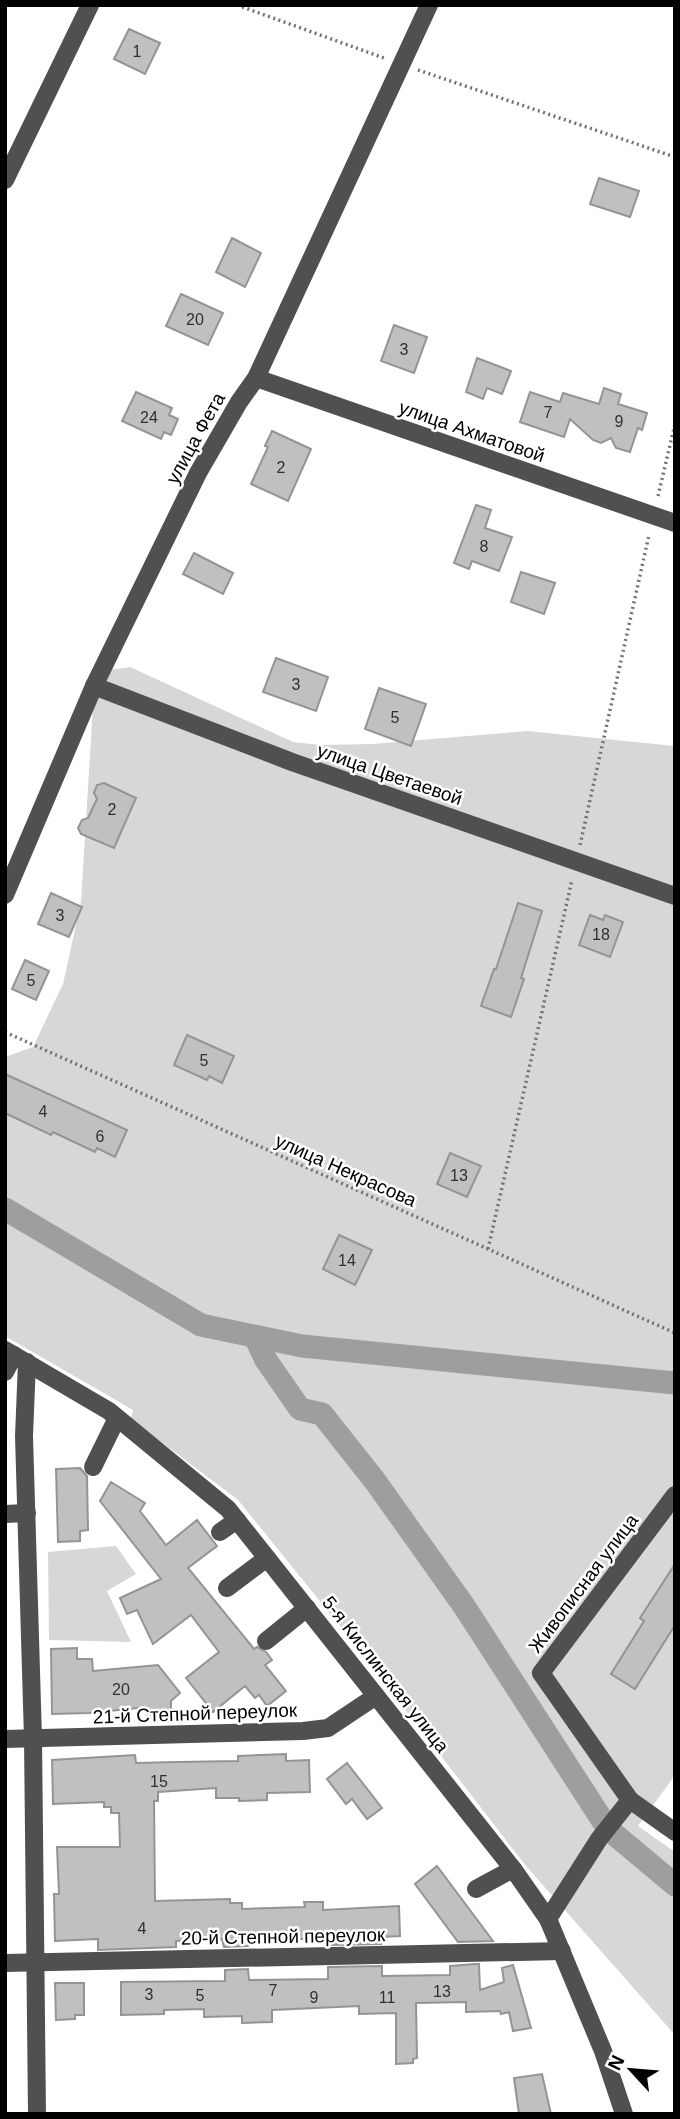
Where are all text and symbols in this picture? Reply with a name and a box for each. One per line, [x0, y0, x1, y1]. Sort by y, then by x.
house number: 1 [133, 43, 142, 60]
house number: 20 [186, 311, 204, 328]
house number: 3 [400, 341, 409, 358]
street label: улица Фета [162, 389, 229, 487]
street label: улица Ахматовой [396, 397, 548, 466]
house number: 7 [544, 404, 553, 421]
house number: 24 [140, 409, 158, 426]
house number: 9 [615, 413, 624, 430]
house number: 2 [277, 459, 286, 476]
house number: 8 [480, 538, 489, 555]
house number: 3 [292, 676, 301, 693]
house number: 5 [391, 709, 400, 726]
street label: улица Цветаевой [315, 740, 465, 809]
house number: 2 [108, 801, 117, 818]
house number: 3 [56, 907, 65, 924]
house number: 18 [592, 926, 610, 943]
house number: 5 [27, 972, 36, 989]
house number: 5 [200, 1052, 209, 1069]
house number: 4 [39, 1103, 48, 1120]
house number: 6 [96, 1128, 105, 1145]
street label: улица Некрасова [272, 1130, 420, 1211]
house number: 13 [450, 1167, 468, 1184]
house number: 14 [338, 1252, 356, 1269]
street label: Живописная улица [524, 1510, 643, 1657]
street label: 5-я Кислинская улица [318, 1592, 453, 1757]
house number: 20 [112, 1681, 130, 1698]
street label: 21-й Степной переулок [93, 1699, 298, 1728]
house number: 15 [150, 1773, 168, 1790]
house number: 4 [138, 1920, 147, 1937]
street label: 20-й Степной переулок [181, 1924, 386, 1949]
house number: 7 [269, 1982, 278, 1999]
house number: 13 [433, 1983, 451, 2000]
house number: 3 [145, 1986, 154, 2003]
house number: 5 [196, 1987, 205, 2004]
house number: 9 [310, 1989, 319, 2006]
house number: 11 [379, 1989, 395, 2006]
north arrow [596, 2035, 666, 2105]
text: N [604, 2052, 629, 2074]

